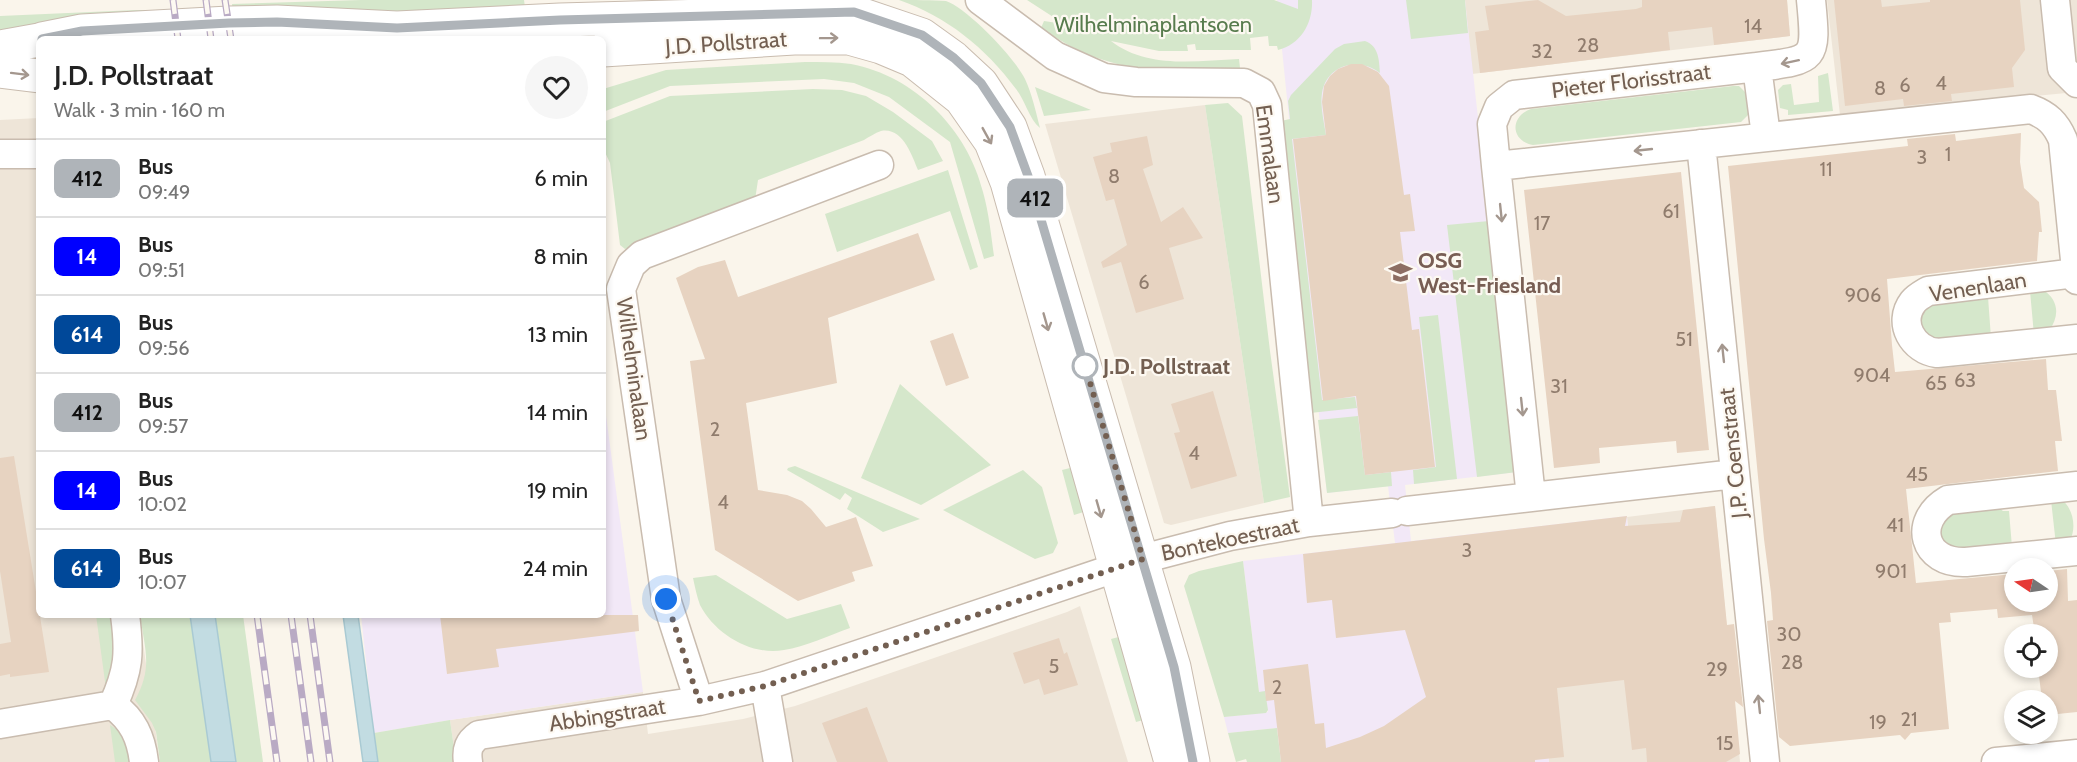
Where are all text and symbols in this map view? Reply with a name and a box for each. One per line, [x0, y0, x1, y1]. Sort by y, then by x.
park label: Wilhelminaplantsoen [1054, 11, 1252, 38]
house number: 14 [1744, 14, 1762, 38]
street label: J.D. Pollstraat [663, 25, 788, 61]
one-way arrow [819, 32, 839, 44]
house number: 28 [1577, 33, 1599, 57]
house number: 32 [1531, 39, 1553, 63]
button: heart [525, 56, 588, 119]
one-way arrow [1781, 57, 1800, 68]
text: J.D. Pollstraat [54, 58, 213, 92]
street label: Pieter Florisstraat [1550, 58, 1713, 104]
one-way arrow [9, 68, 29, 79]
house number: 4 [1935, 71, 1947, 95]
house number: 6 [1899, 73, 1911, 97]
house number: 8 [1874, 76, 1886, 100]
text: Walk · 3 min · 160 m [54, 98, 225, 122]
street label: Emmalaan [1250, 103, 1290, 205]
one-way arrow [982, 127, 993, 145]
house number: 1 [1945, 142, 1951, 166]
one-way arrow [1633, 145, 1653, 156]
house number: 3 [1917, 145, 1927, 169]
text: Bus [138, 153, 173, 180]
house number: 11 [1819, 157, 1833, 181]
house number: 8 [1108, 164, 1120, 188]
text: 6 min [534, 165, 588, 192]
text: 412 [71, 166, 103, 191]
line badge: 412 [1000, 178, 1070, 218]
text: 09:49 [138, 180, 190, 204]
text: 412 [1019, 186, 1051, 211]
house number: 61 [1662, 199, 1680, 223]
one-way arrow [1496, 203, 1507, 223]
house number: 17 [1534, 211, 1550, 235]
text: Bus [138, 231, 173, 258]
text: 8 min [533, 243, 588, 270]
text: 14 [77, 244, 97, 269]
place label: OSG West-Friesland [1418, 247, 1561, 299]
text: 09:51 [138, 258, 185, 282]
school or university icon: OSG West-Friesland [1387, 260, 1413, 286]
street label: Venenlaan [1928, 266, 2028, 308]
house number: 6 [1138, 270, 1150, 294]
house number: 906 [1845, 283, 1881, 307]
street label: Wilhelminalaan [611, 296, 657, 442]
text: Bus [138, 309, 173, 336]
one-way arrow [1041, 312, 1052, 331]
text: 13 min [528, 321, 588, 348]
text: 614 [71, 322, 103, 347]
house number: 51 [1675, 327, 1693, 351]
text: 09:56 [138, 336, 190, 360]
one-way arrow [1717, 343, 1728, 363]
marker: J.D. Pollstraat [1072, 353, 1098, 379]
place label: J.D. Pollstraat [1102, 353, 1230, 380]
house number: 904 [1854, 363, 1891, 387]
house number: 63 [1954, 368, 1976, 392]
house number: 65 [1925, 371, 1947, 395]
house number: 31 [1550, 374, 1568, 398]
street label: J.P. Coenstraat [1713, 386, 1753, 521]
text: Bus [138, 387, 173, 414]
one-way arrow [1517, 397, 1528, 417]
text: 14 min [527, 399, 588, 426]
text: 412 [71, 400, 103, 425]
text: 09:57 [138, 414, 188, 438]
house number: 2 [710, 417, 720, 441]
house number: 4 [1188, 441, 1200, 465]
house number: 45 [1906, 462, 1928, 486]
text: Bus [138, 465, 173, 492]
text: 19 min [527, 477, 588, 504]
text: 14 [77, 478, 97, 503]
house number: 4 [717, 490, 729, 514]
text: 10:02 [138, 492, 187, 516]
one-way arrow [1094, 499, 1105, 518]
street label: Bontekoestraat [1159, 511, 1302, 567]
house number: 41 [1886, 513, 1904, 537]
house number: 3 [1462, 538, 1472, 562]
text: Bus [138, 543, 173, 570]
text: 24 min [523, 555, 588, 582]
text: 614 [71, 556, 103, 581]
north arrow [2004, 558, 2058, 612]
map controls [2004, 558, 2058, 744]
house number: 901 [1875, 559, 1907, 583]
text: 10:07 [138, 570, 186, 594]
your location [651, 584, 681, 614]
house number: 30 [1777, 622, 1801, 646]
button: locate [2004, 624, 2058, 678]
house number: 28 [1781, 650, 1803, 674]
house number: 5 [1049, 654, 1059, 678]
house number: 29 [1706, 657, 1728, 681]
house number: 2 [1272, 675, 1282, 699]
button: layers [2004, 690, 2058, 744]
street label: Abbingstraat [547, 692, 668, 738]
one-way arrow [1753, 694, 1764, 714]
house number: 21 [1901, 707, 1918, 731]
house number: 19 [1869, 710, 1887, 734]
house number: 15 [1716, 731, 1734, 755]

